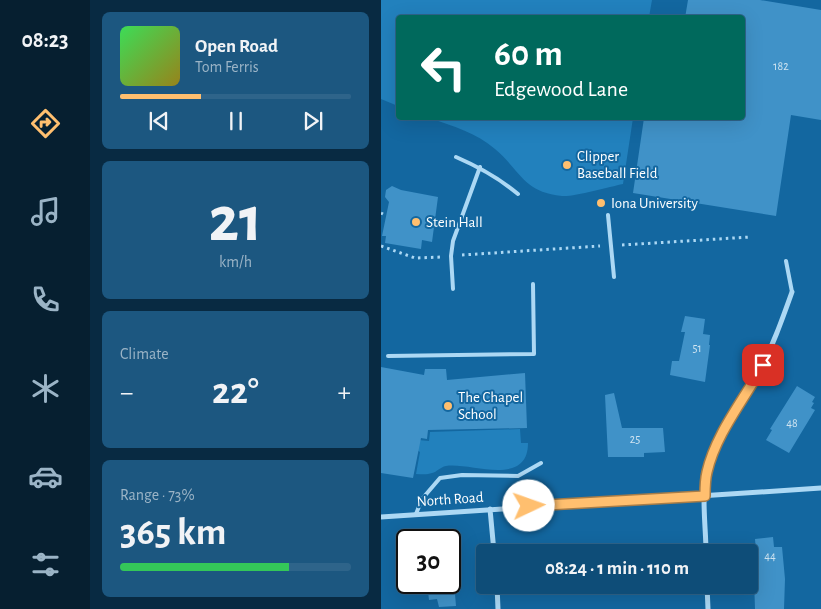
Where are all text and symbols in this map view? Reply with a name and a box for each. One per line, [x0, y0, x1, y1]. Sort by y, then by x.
text: 08:23 [21, 29, 69, 51]
icon: left [411, 35, 476, 100]
text: Open Road [195, 37, 278, 56]
text: 60 m [494, 37, 563, 72]
text: Tom Ferris [195, 59, 259, 75]
house number: 182 [773, 60, 789, 72]
text: Edgewood Lane [494, 78, 628, 100]
icon: directions [28, 106, 63, 141]
icon: previous [145, 107, 173, 135]
icon: pause [222, 107, 250, 135]
icon: next [299, 107, 327, 135]
place label: Clipper Baseball Field [577, 149, 658, 181]
marker: Clipper Baseball Field [561, 159, 573, 171]
text: 21 [208, 188, 263, 253]
icon: music [28, 194, 63, 229]
place label: Iona University [611, 196, 698, 211]
marker: Iona University [595, 197, 607, 209]
place label: Stein Hall [426, 215, 483, 230]
marker: Stein Hall [410, 216, 422, 228]
text: km/h [219, 254, 252, 270]
icon: phone [28, 282, 63, 317]
house number: 51 [692, 342, 702, 354]
pin [742, 344, 784, 386]
text: Climate [120, 346, 169, 362]
icon: arrive [749, 351, 777, 379]
icon: climate [28, 371, 63, 406]
text: 22° [212, 373, 259, 411]
text: − [120, 379, 133, 407]
text: + [338, 379, 351, 407]
place label: The Chapel School [458, 390, 523, 422]
marker: The Chapel School [442, 400, 454, 412]
house number: 48 [786, 417, 798, 429]
house number: 25 [630, 433, 640, 445]
icon: car [28, 459, 63, 494]
position arrow [502, 479, 554, 531]
text: Range · 73% [120, 487, 195, 503]
street label: North Road [416, 490, 484, 509]
text: 365 km [120, 514, 226, 552]
speed limit sign: 30 [396, 529, 461, 594]
icon: filters [28, 547, 63, 582]
house number: 44 [764, 550, 776, 562]
text: 08:24 · 1 min · 110 m [545, 559, 689, 578]

